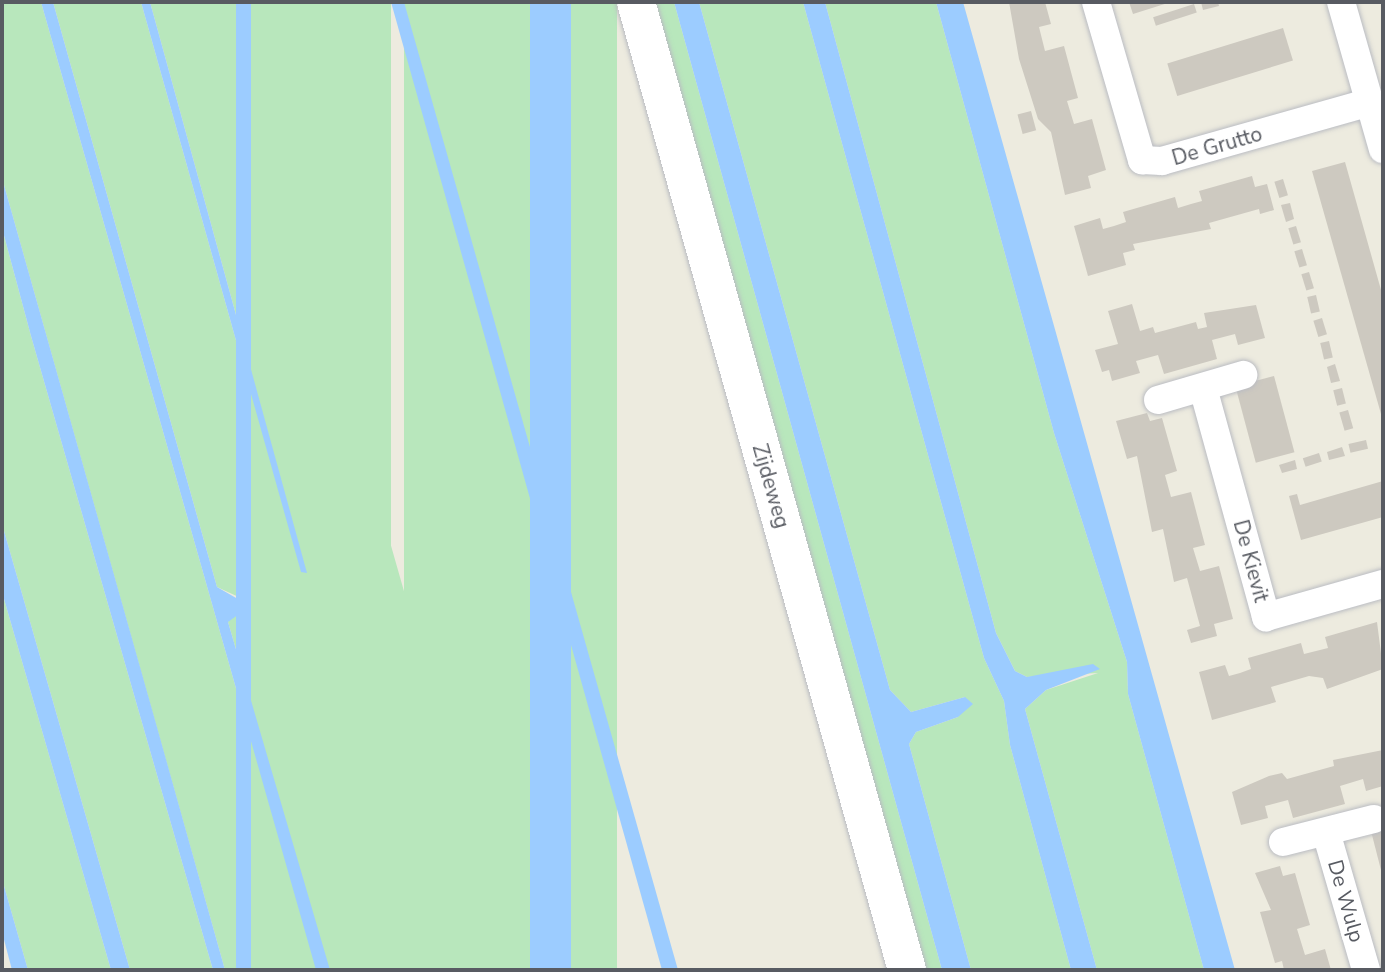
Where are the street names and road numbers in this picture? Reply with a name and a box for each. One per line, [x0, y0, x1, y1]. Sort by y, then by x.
street label: De Grutto [1169, 121, 1265, 171]
street label: Zijdeweg [747, 441, 795, 531]
street label: De Kievit [1228, 517, 1274, 605]
street label: De Wulp [1322, 857, 1370, 945]

